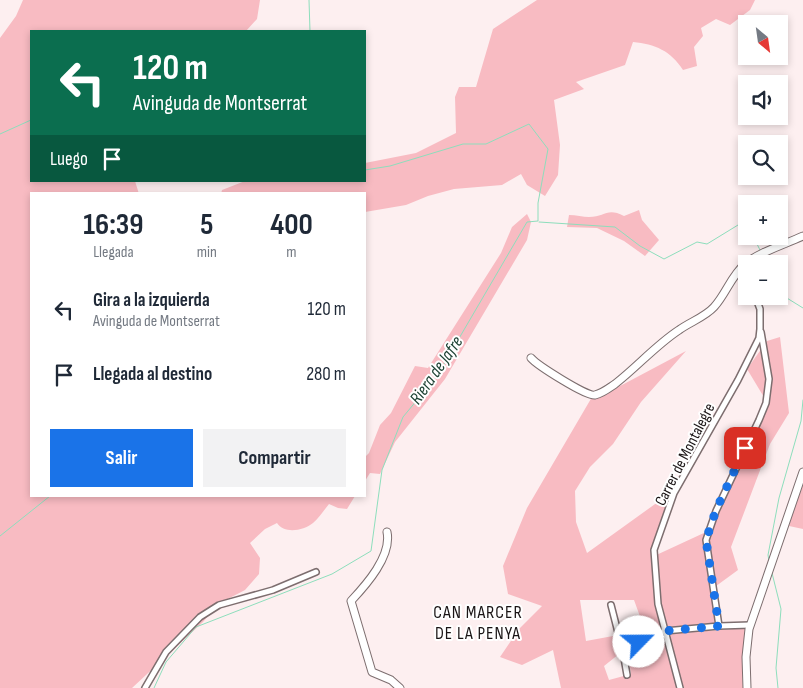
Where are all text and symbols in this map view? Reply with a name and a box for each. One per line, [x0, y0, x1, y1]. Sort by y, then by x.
north arrow [738, 15, 788, 65]
map controls [738, 15, 788, 305]
text: 120 m [133, 47, 208, 90]
icon: left [50, 50, 115, 115]
button: sound [738, 75, 788, 125]
text: Avinguda de Montserrat [133, 90, 307, 117]
button: search [738, 135, 788, 185]
icon: arrive [98, 145, 126, 173]
text: Luego [50, 148, 88, 171]
button: + [738, 195, 788, 245]
text: 16:39 [83, 207, 144, 243]
text: 5 [200, 207, 213, 243]
text: 400 [270, 207, 313, 243]
text: Llegada [93, 243, 134, 262]
text: min [197, 243, 217, 262]
text: m [286, 243, 297, 262]
button: − [738, 255, 788, 305]
text: Gira a la izquierda [93, 289, 210, 312]
icon: left [50, 296, 78, 324]
text: 120 m [308, 298, 346, 321]
text: Avinguda de Montserrat [93, 312, 220, 331]
water label: Riera de Jafre [405, 332, 467, 408]
icon: arrive [50, 361, 78, 389]
text: Llegada al destino [93, 363, 212, 386]
text: 280 m [306, 363, 346, 386]
street label: Carrer de Montalegre [651, 400, 719, 509]
pin [724, 427, 766, 469]
button: Salir [50, 429, 193, 487]
button: Compartir [203, 429, 346, 487]
icon: arrive [731, 434, 759, 462]
district label: CAN MARCER DE LA PENYA [433, 602, 523, 644]
position arrow [612, 615, 664, 667]

